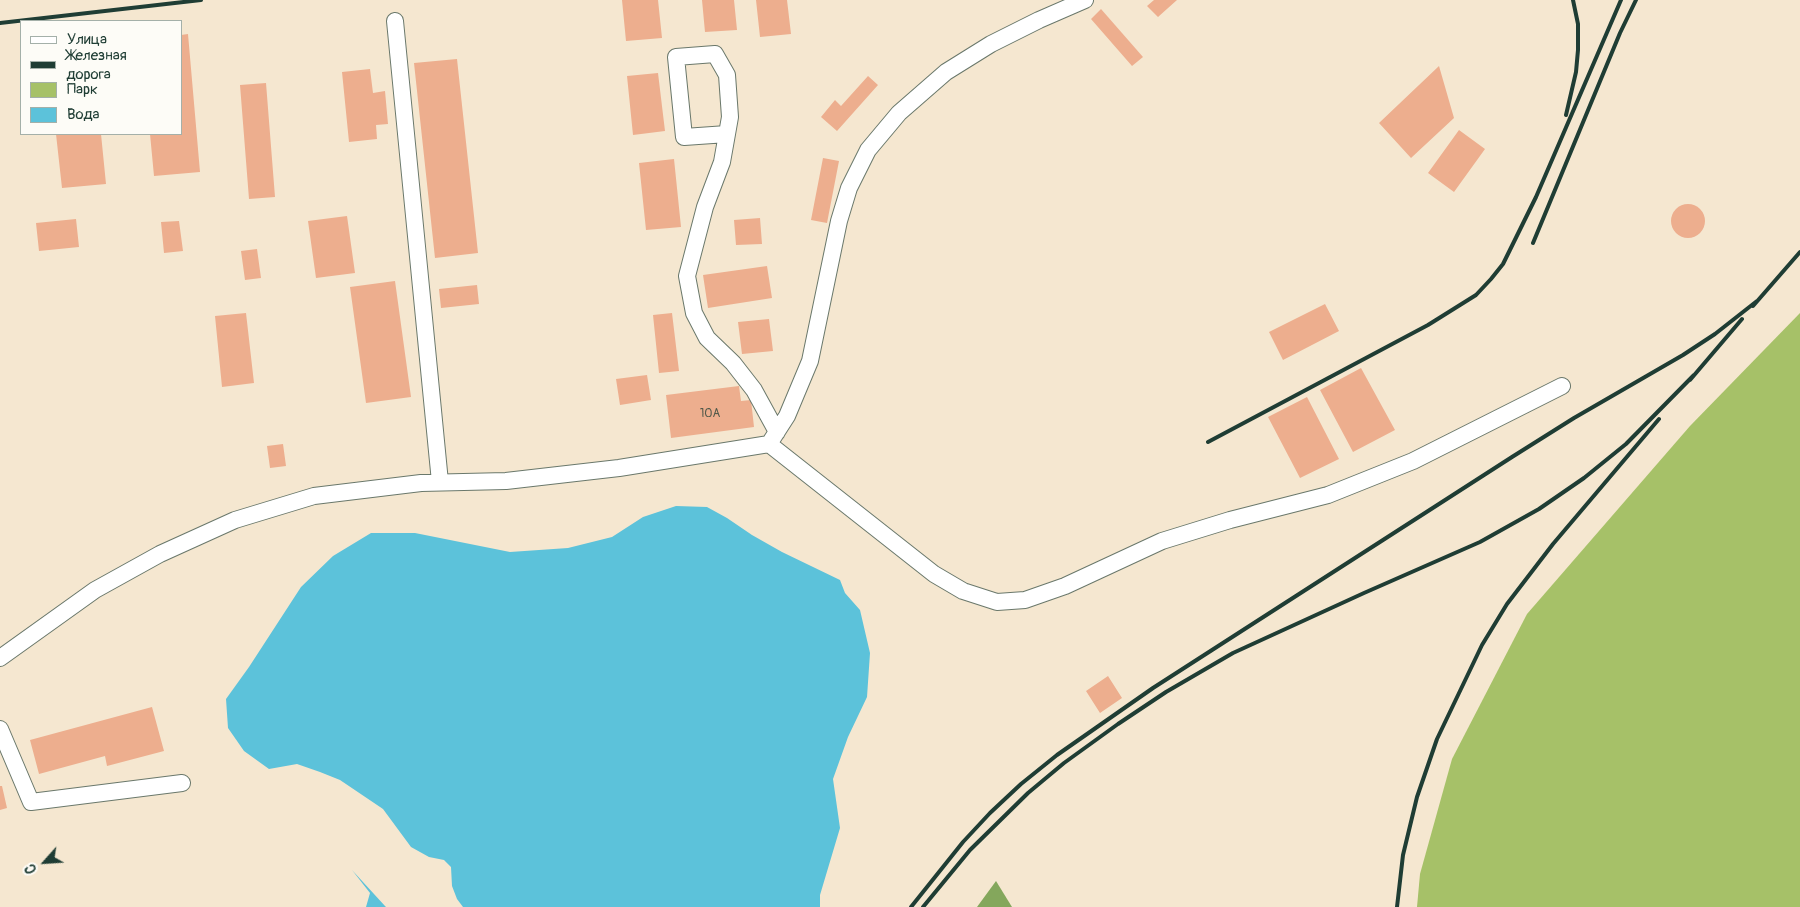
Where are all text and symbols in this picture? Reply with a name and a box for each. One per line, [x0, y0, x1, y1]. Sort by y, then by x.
legend [20, 20, 182, 135]
text: Улица [67, 30, 107, 49]
text: Железная дорога [66, 46, 127, 84]
text: Парк [67, 80, 98, 99]
text: Вода [67, 105, 100, 124]
house number: 10А [700, 407, 720, 421]
north arrow [20, 837, 70, 887]
text: С [22, 861, 41, 876]

